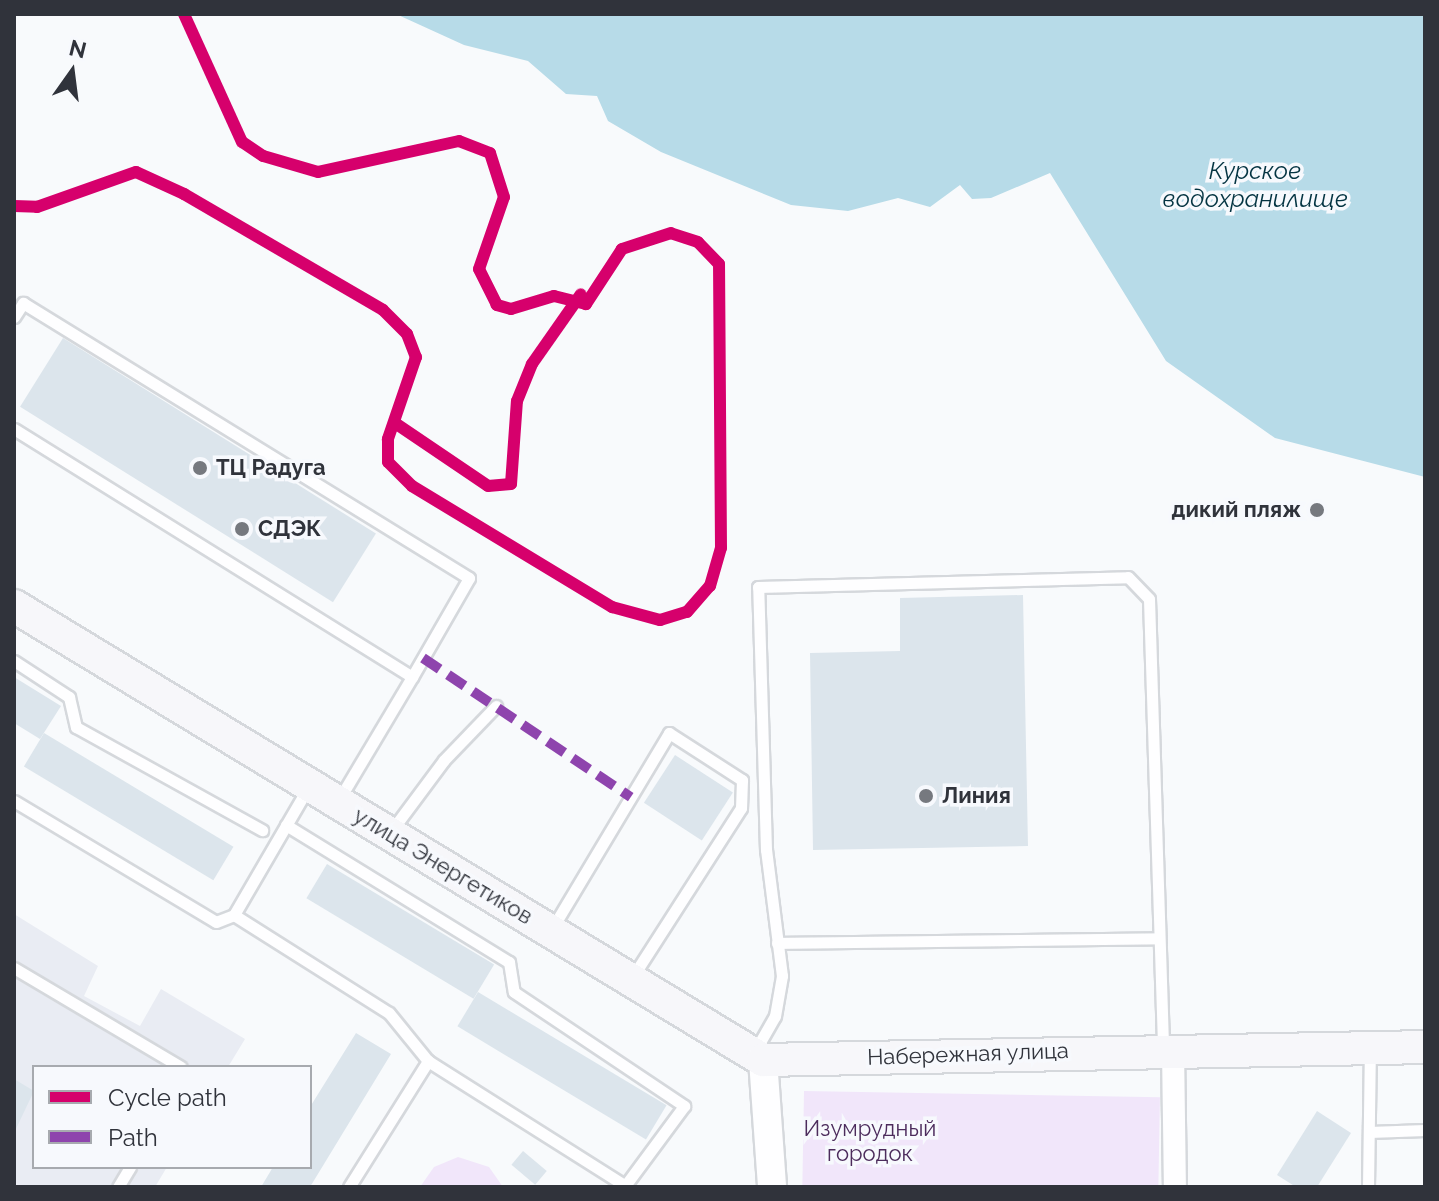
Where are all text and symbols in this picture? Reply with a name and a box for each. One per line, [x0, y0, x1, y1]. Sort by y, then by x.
north arrow [32, 32, 112, 112]
text: N [67, 34, 89, 63]
water label: Курское водохранилище [1162, 157, 1348, 213]
place label: ТЦ Радуга [216, 455, 326, 481]
marker: ТЦ Радуга [191, 459, 209, 477]
place label: дикий пляж [1172, 497, 1301, 523]
marker: дикий пляж [1308, 501, 1326, 519]
place label: СДЭК [258, 516, 321, 542]
marker: СДЭК [233, 520, 251, 538]
place label: Линия [942, 783, 1011, 809]
marker: Линия [917, 787, 935, 805]
street label: улица Энергетиков [349, 802, 537, 930]
street label: Набережная улица [866, 1037, 1070, 1071]
legend [32, 1065, 312, 1169]
text: Cycle path [108, 1083, 227, 1112]
park label: Изумрудный городок [804, 1115, 936, 1166]
text: Path [108, 1123, 158, 1152]

